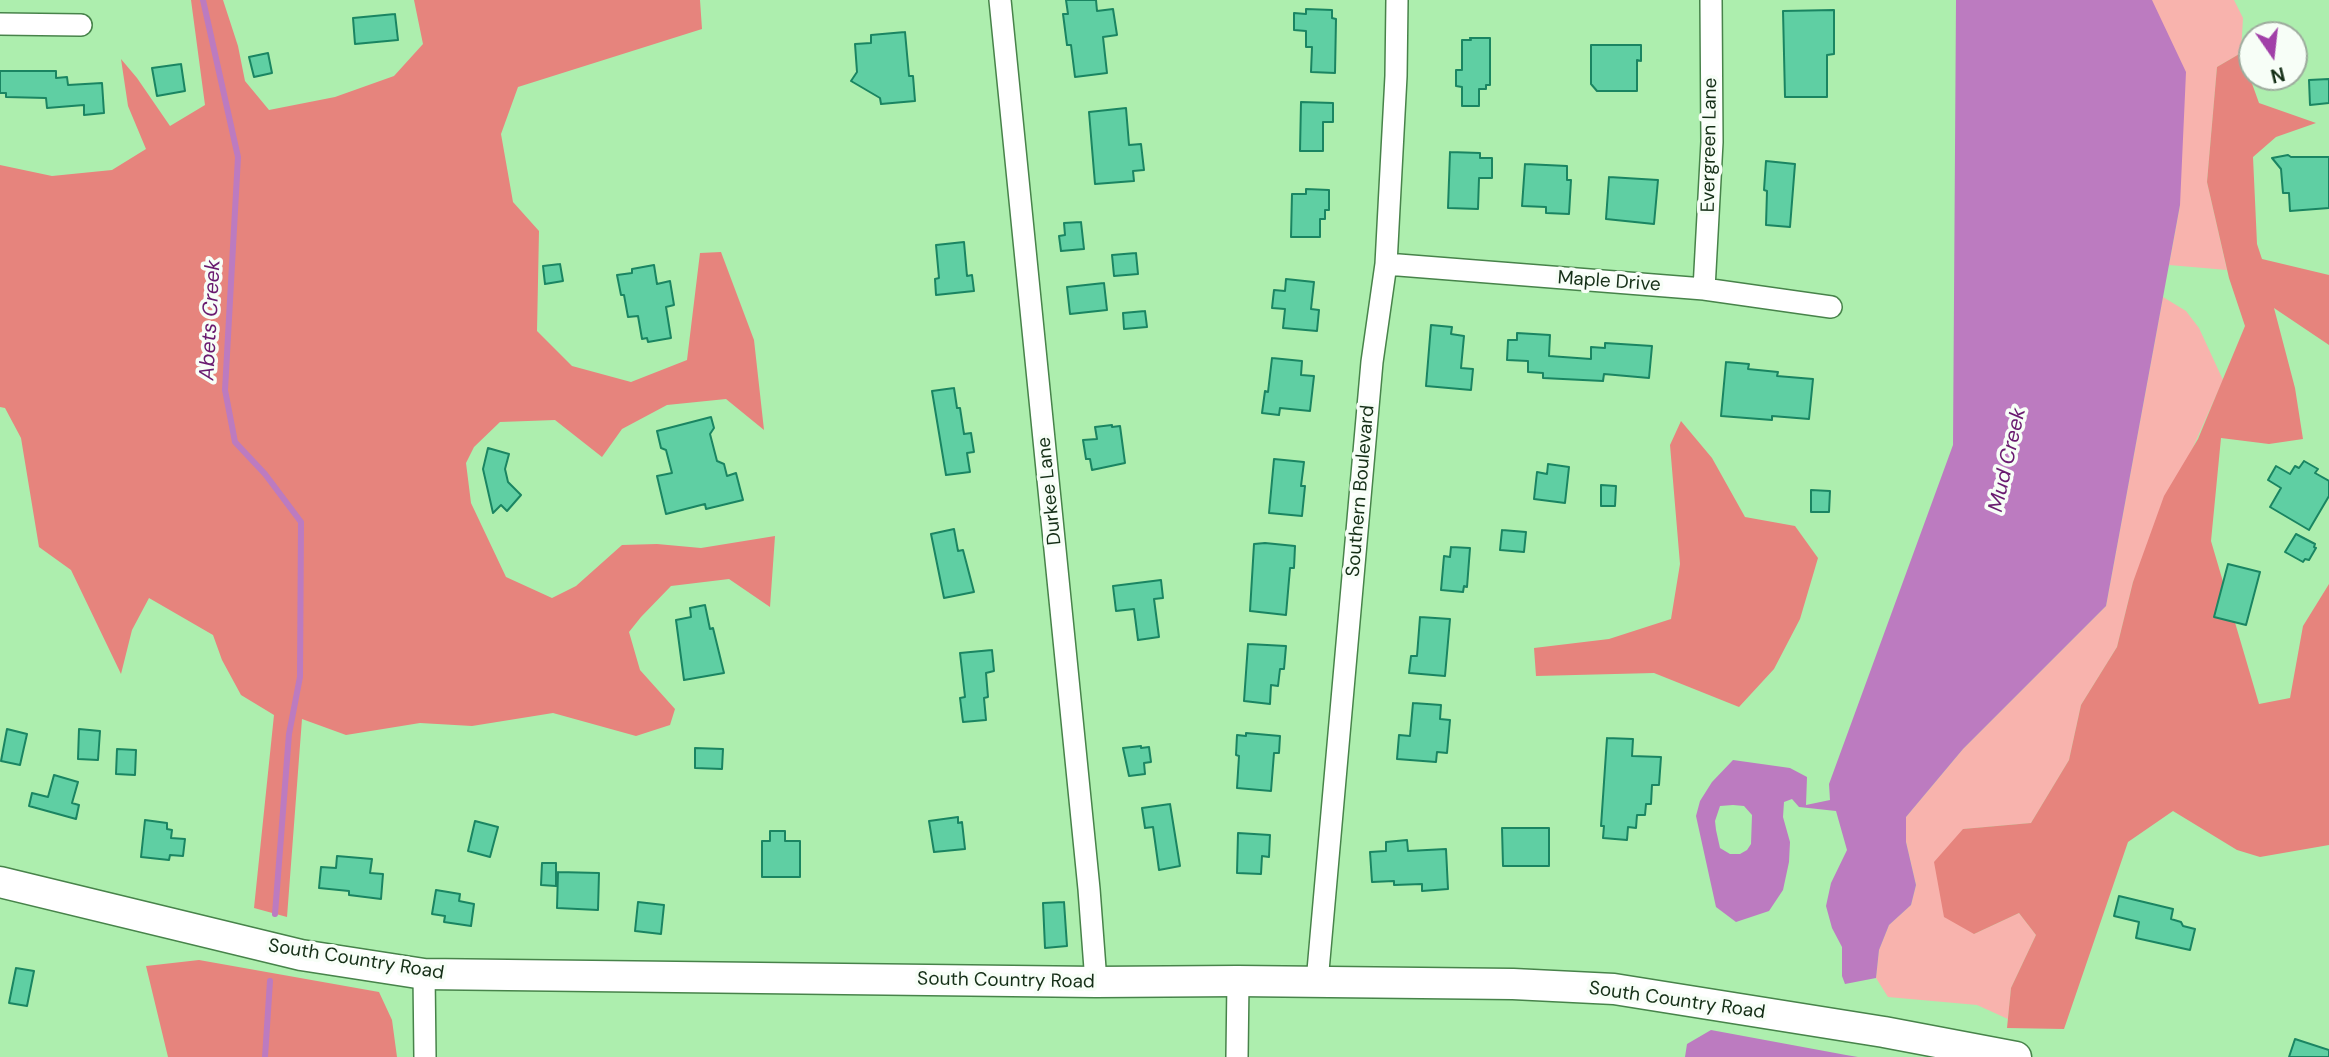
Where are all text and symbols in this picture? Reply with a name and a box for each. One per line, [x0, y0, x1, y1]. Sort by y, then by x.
north arrow [2238, 21, 2308, 91]
text: N [2268, 61, 2287, 89]
street label: Evergreen Lane [1697, 77, 1723, 213]
water label: Abets Creek [195, 259, 227, 381]
street label: Maple Drive [1557, 267, 1661, 297]
street label: Southern Boulevard [1342, 404, 1380, 578]
water label: Mud Creek [1984, 406, 2032, 514]
street label: Durkee Lane [1033, 436, 1067, 546]
street label: South Country Road [267, 935, 445, 985]
street label: South Country Road [917, 968, 1095, 994]
street label: South Country Road [1587, 977, 1767, 1025]

